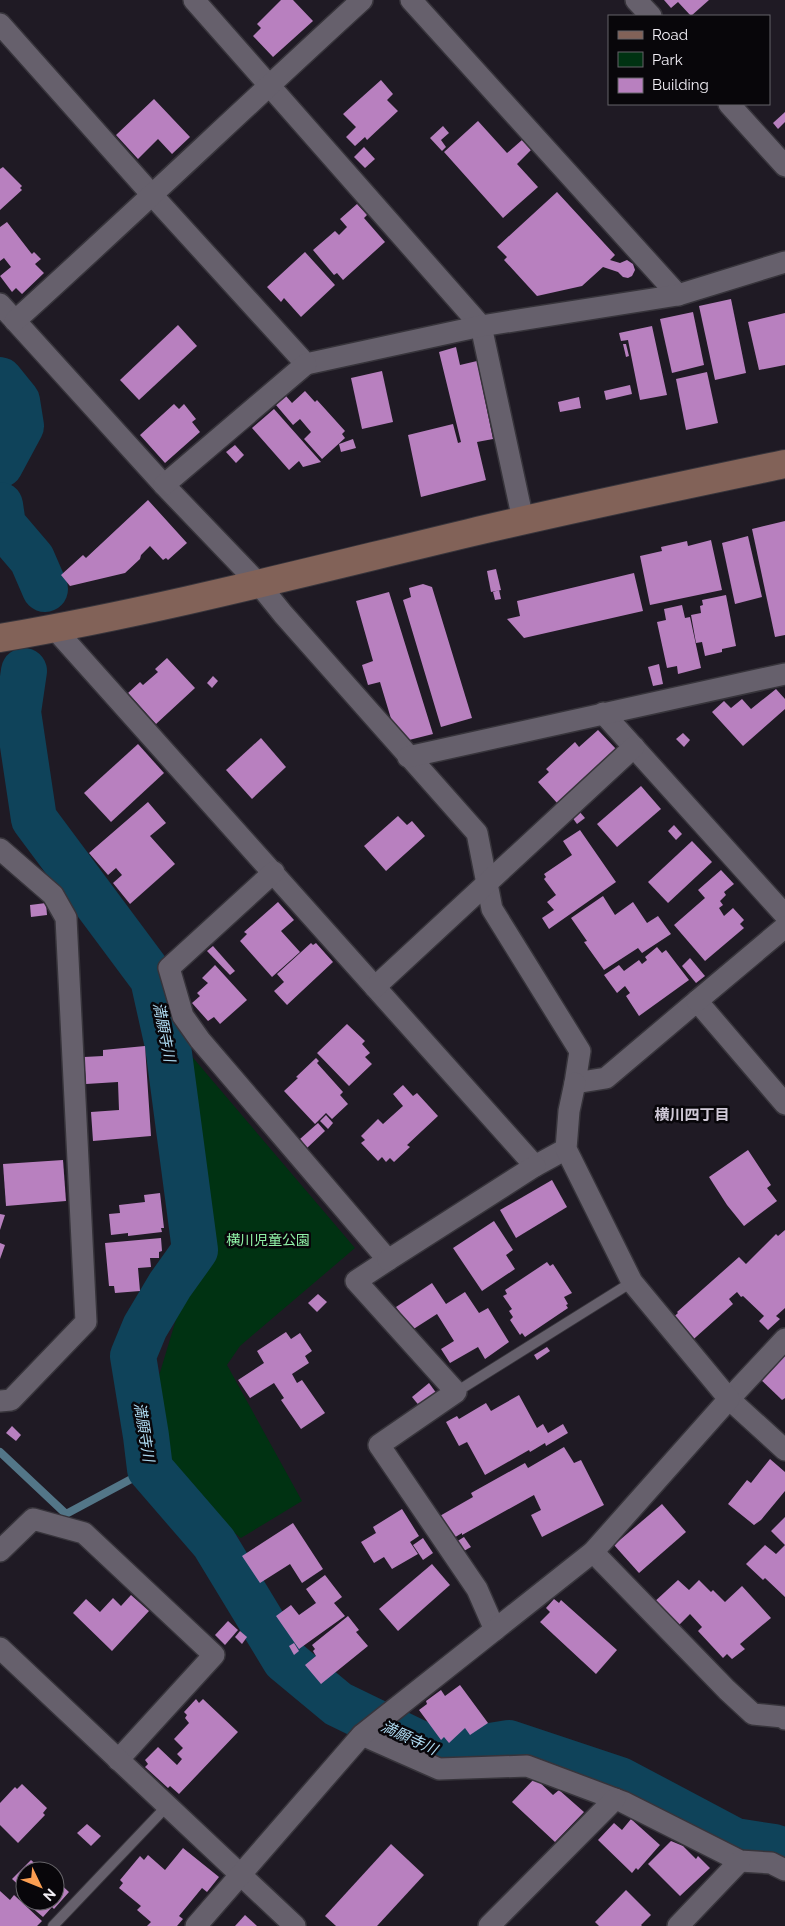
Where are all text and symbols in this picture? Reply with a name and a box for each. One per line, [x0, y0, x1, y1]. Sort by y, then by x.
legend [608, 15, 770, 105]
text: Road [652, 26, 688, 44]
text: Park [652, 51, 683, 69]
text: Building [652, 76, 709, 94]
water label: 満願寺川 [149, 1001, 179, 1065]
district label: 横川四丁目 [654, 1106, 730, 1124]
park label: 横川児童公園 [226, 1232, 310, 1248]
water label: 満願寺川 [130, 1401, 158, 1465]
water label: 満願寺川 [378, 1717, 442, 1760]
north arrow [15, 1861, 65, 1911]
text: N [40, 1886, 59, 1904]

